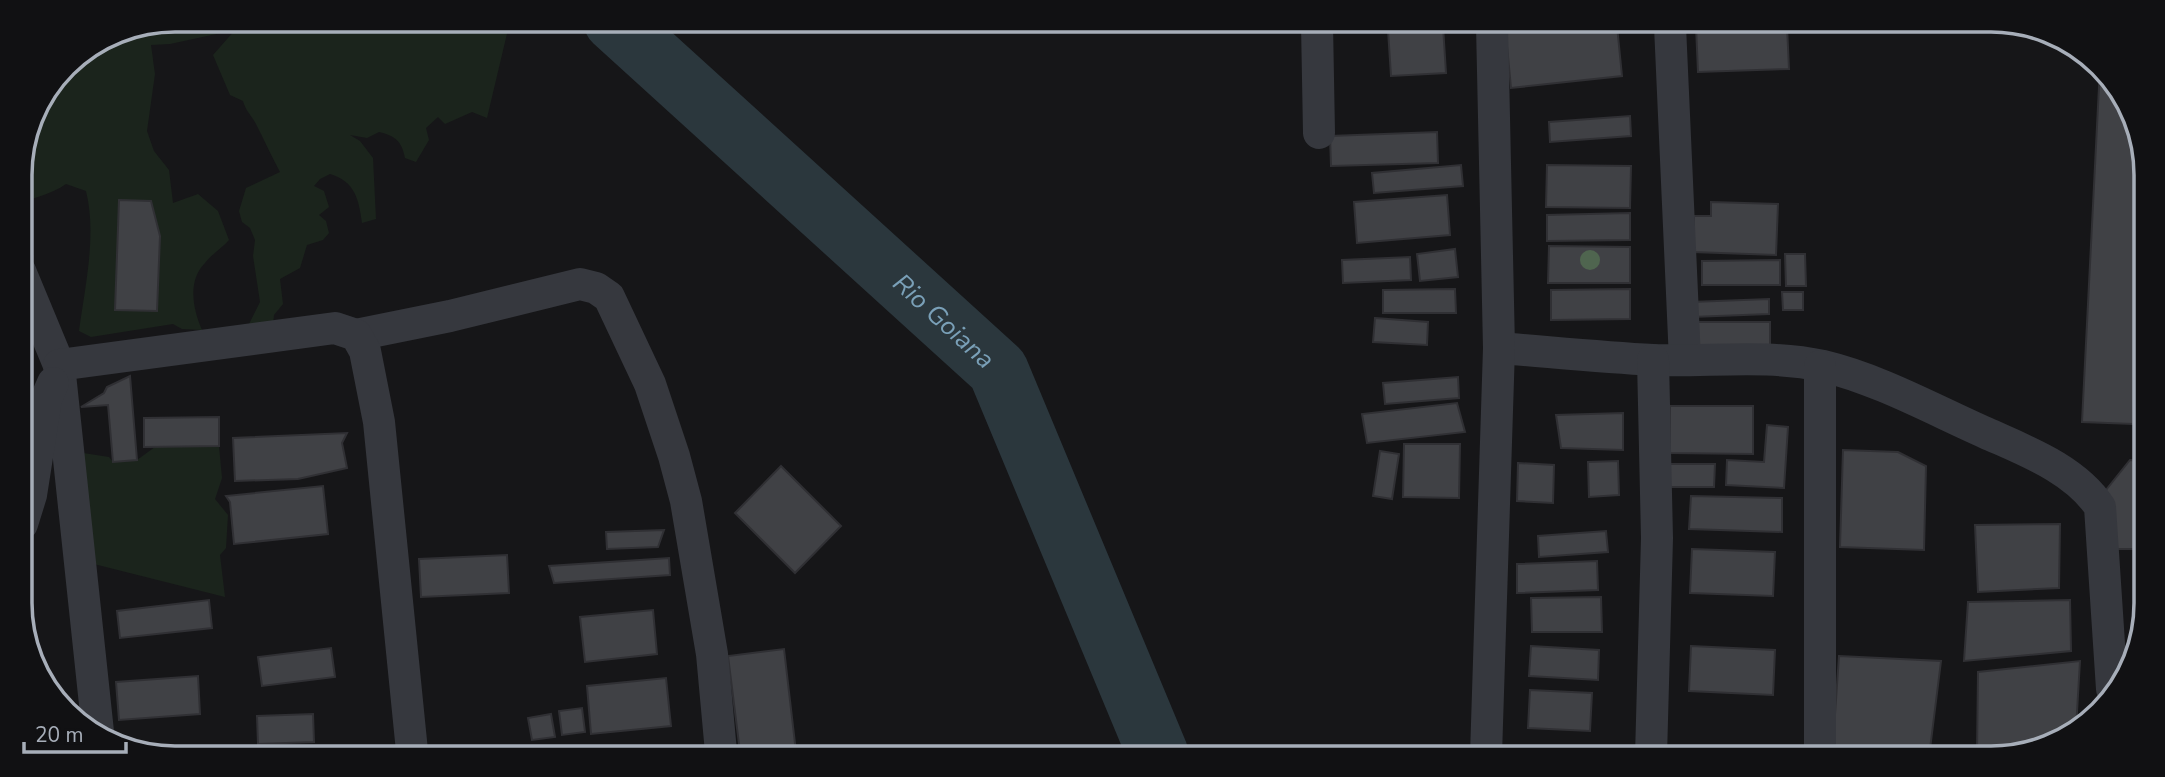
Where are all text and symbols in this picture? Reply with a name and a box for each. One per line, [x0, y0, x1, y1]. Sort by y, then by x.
water label: Rio Goiana [885, 266, 1002, 377]
scale bar [24, 710, 126, 754]
text: 20 m [35, 721, 84, 749]

